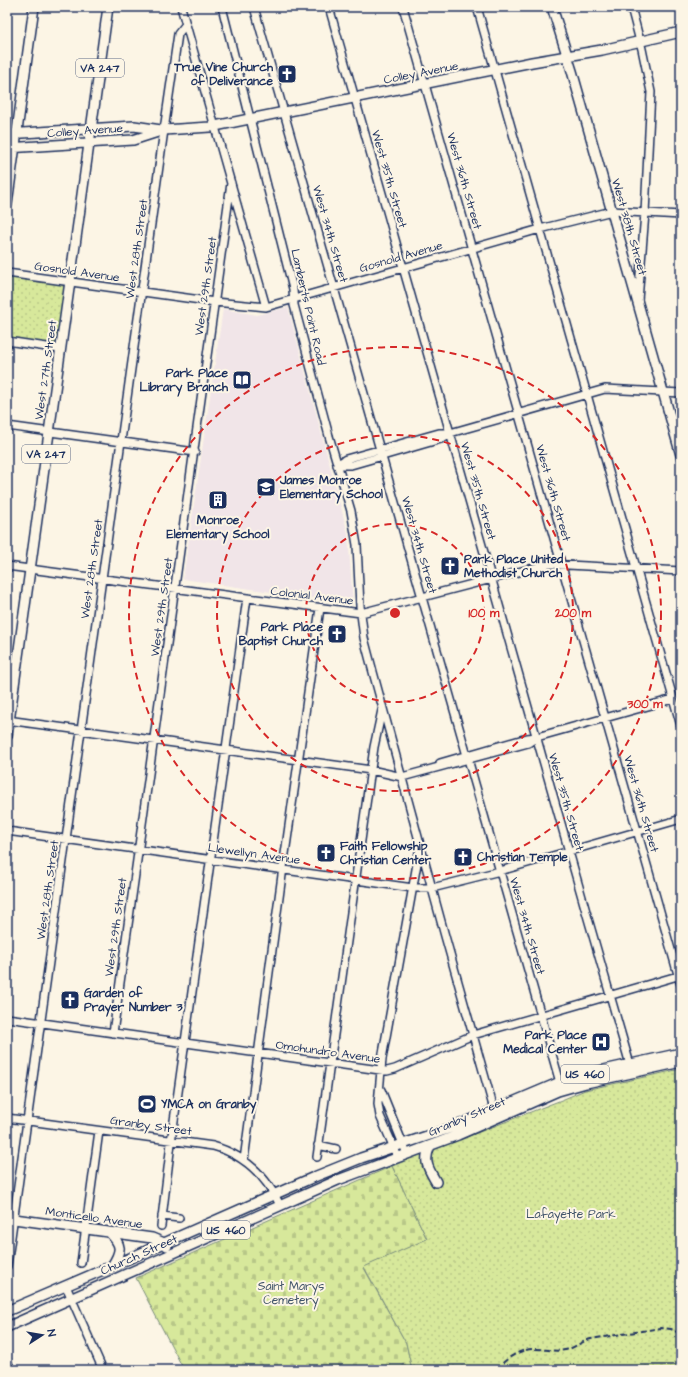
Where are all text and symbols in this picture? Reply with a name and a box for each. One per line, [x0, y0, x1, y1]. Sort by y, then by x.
street label: Colley Avenue [382, 57, 461, 90]
road number: VA 247 [76, 59, 124, 77]
place label: True Vine Church of Deliverance [173, 59, 274, 90]
church icon: True Vine Church of Deliverance [276, 63, 298, 85]
street label: Colley Avenue [47, 120, 124, 143]
street label: West 35th Street [367, 128, 411, 230]
street label: West 36th Street [442, 131, 486, 231]
street label: West 38th Street [607, 177, 651, 278]
street label: West 34th Street [308, 183, 352, 285]
street label: West 28th Street [122, 198, 152, 300]
street label: West 29th Street [191, 235, 221, 337]
street label: Gosnold Avenue [357, 237, 445, 277]
street label: Lamberts Point Road [286, 247, 330, 367]
street label: Gosnold Avenue [33, 258, 121, 286]
street label: West 27th Street [31, 319, 61, 421]
place label: Park Place Library Branch [140, 365, 229, 397]
library icon: Park Place Library Branch [231, 369, 253, 391]
street label: West 35th Street [456, 440, 500, 542]
street label: West 36th Street [531, 443, 575, 543]
road number: VA 247 [22, 445, 70, 463]
place label: James Monroe Elementary School [279, 472, 383, 504]
school or university icon: James Monroe Elementary School [255, 476, 277, 498]
building icon: Monroe Elementary School [207, 489, 229, 511]
street label: West 34th Street [397, 494, 441, 596]
place label: Monroe Elementary School [167, 512, 270, 544]
street label: West 28th Street [77, 518, 107, 620]
place label: Park Place United Methodist Church [464, 551, 564, 582]
church icon: Park Place United Methodist Church [439, 555, 461, 577]
street label: West 29th Street [147, 556, 177, 658]
street label: Colonial Avenue [270, 582, 355, 610]
text: 100 m [469, 605, 500, 622]
text: 200 m [554, 605, 592, 622]
centre of rings [388, 606, 402, 620]
place label: Park Place Baptist Church [239, 619, 324, 651]
church icon: Park Place Baptist Church [326, 623, 348, 645]
text: 300 m [626, 696, 663, 713]
street label: West 35th Street [544, 751, 588, 853]
street label: West 36th Street [619, 754, 663, 854]
place label: Faith Fellowship Christian Center [340, 838, 432, 869]
street label: West 28th Street [33, 839, 63, 941]
street label: Llewellyn Avenue [207, 839, 302, 870]
church icon: Faith Fellowship Christian Center [315, 842, 337, 864]
church icon: Christian Temple [452, 846, 474, 868]
place label: Christian Temple [477, 849, 568, 867]
street label: West 34th Street [505, 875, 549, 977]
street label: West 29th Street [101, 876, 131, 978]
place label: Garden of Prayer Number 3 [84, 985, 183, 1017]
church icon: Garden of Prayer Number 3 [59, 989, 81, 1011]
place label: Park Place Medical Center [503, 1027, 587, 1058]
hospital icon: Park Place Medical Center [590, 1031, 612, 1053]
street label: Omohundro Avenue [275, 1036, 382, 1068]
road number: US 460 [561, 1065, 609, 1083]
sports icon: YMCA on Granby [136, 1093, 158, 1115]
street label: Granby Street [426, 1093, 509, 1142]
place label: YMCA on Granby [161, 1096, 257, 1114]
street label: Granby Street [109, 1112, 193, 1141]
street label: Monticello Avenue [44, 1203, 144, 1233]
park label: Lafayette Park [526, 1206, 616, 1224]
road number: US 460 [202, 1221, 250, 1239]
street label: Church Street [98, 1230, 180, 1280]
park label: Saint Marys Cemetery [258, 1278, 324, 1310]
north arrow [22, 1315, 62, 1355]
text: N [43, 1328, 59, 1338]

